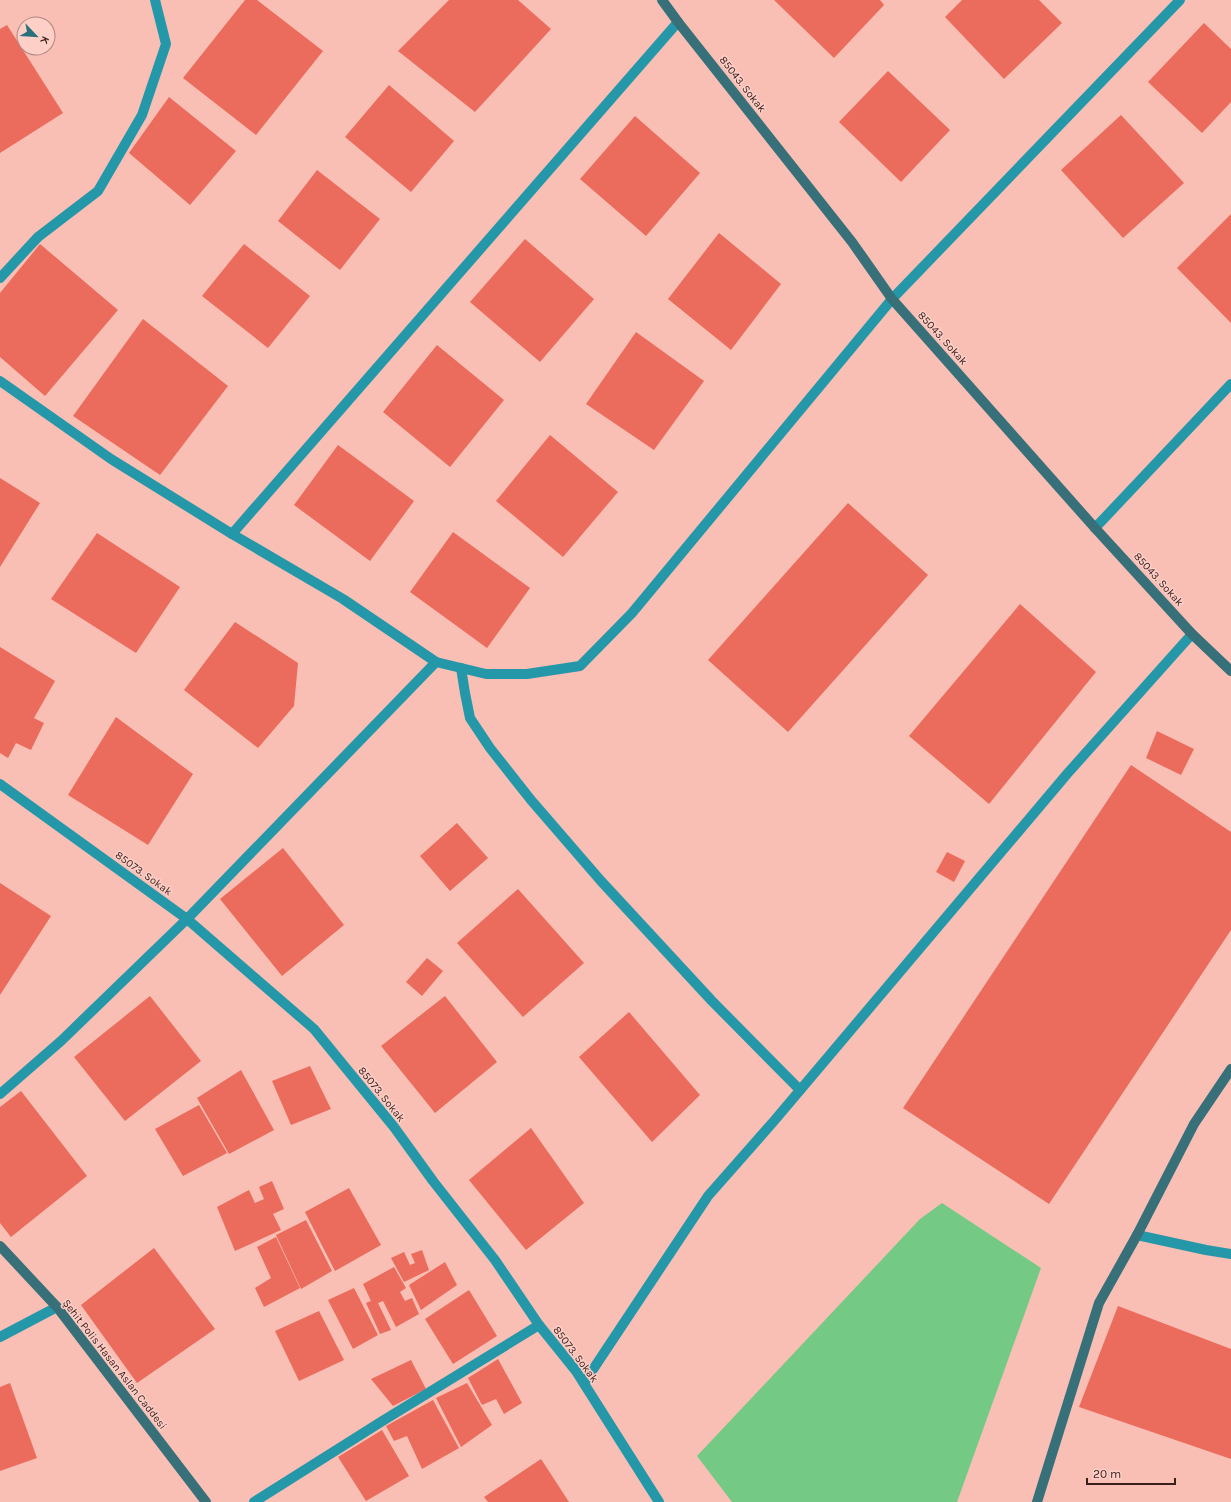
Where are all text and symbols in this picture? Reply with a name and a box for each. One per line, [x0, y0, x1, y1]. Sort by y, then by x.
north arrow [16, 16, 56, 56]
text: K [37, 34, 52, 47]
street label: 85043. Sokak [717, 54, 769, 115]
street label: 85043. Sokak [915, 309, 970, 368]
street label: 85043. Sokak [1131, 550, 1186, 609]
street label: 85073. Sokak [113, 848, 175, 898]
street label: 85073. Sokak [356, 1064, 408, 1124]
street label: Şehit Polis Hasan Aslan Caddesi [60, 1297, 169, 1432]
street label: 85073. Sokak [550, 1324, 601, 1385]
scale bar [1087, 1460, 1175, 1486]
text: 20 m [1093, 1467, 1121, 1481]

